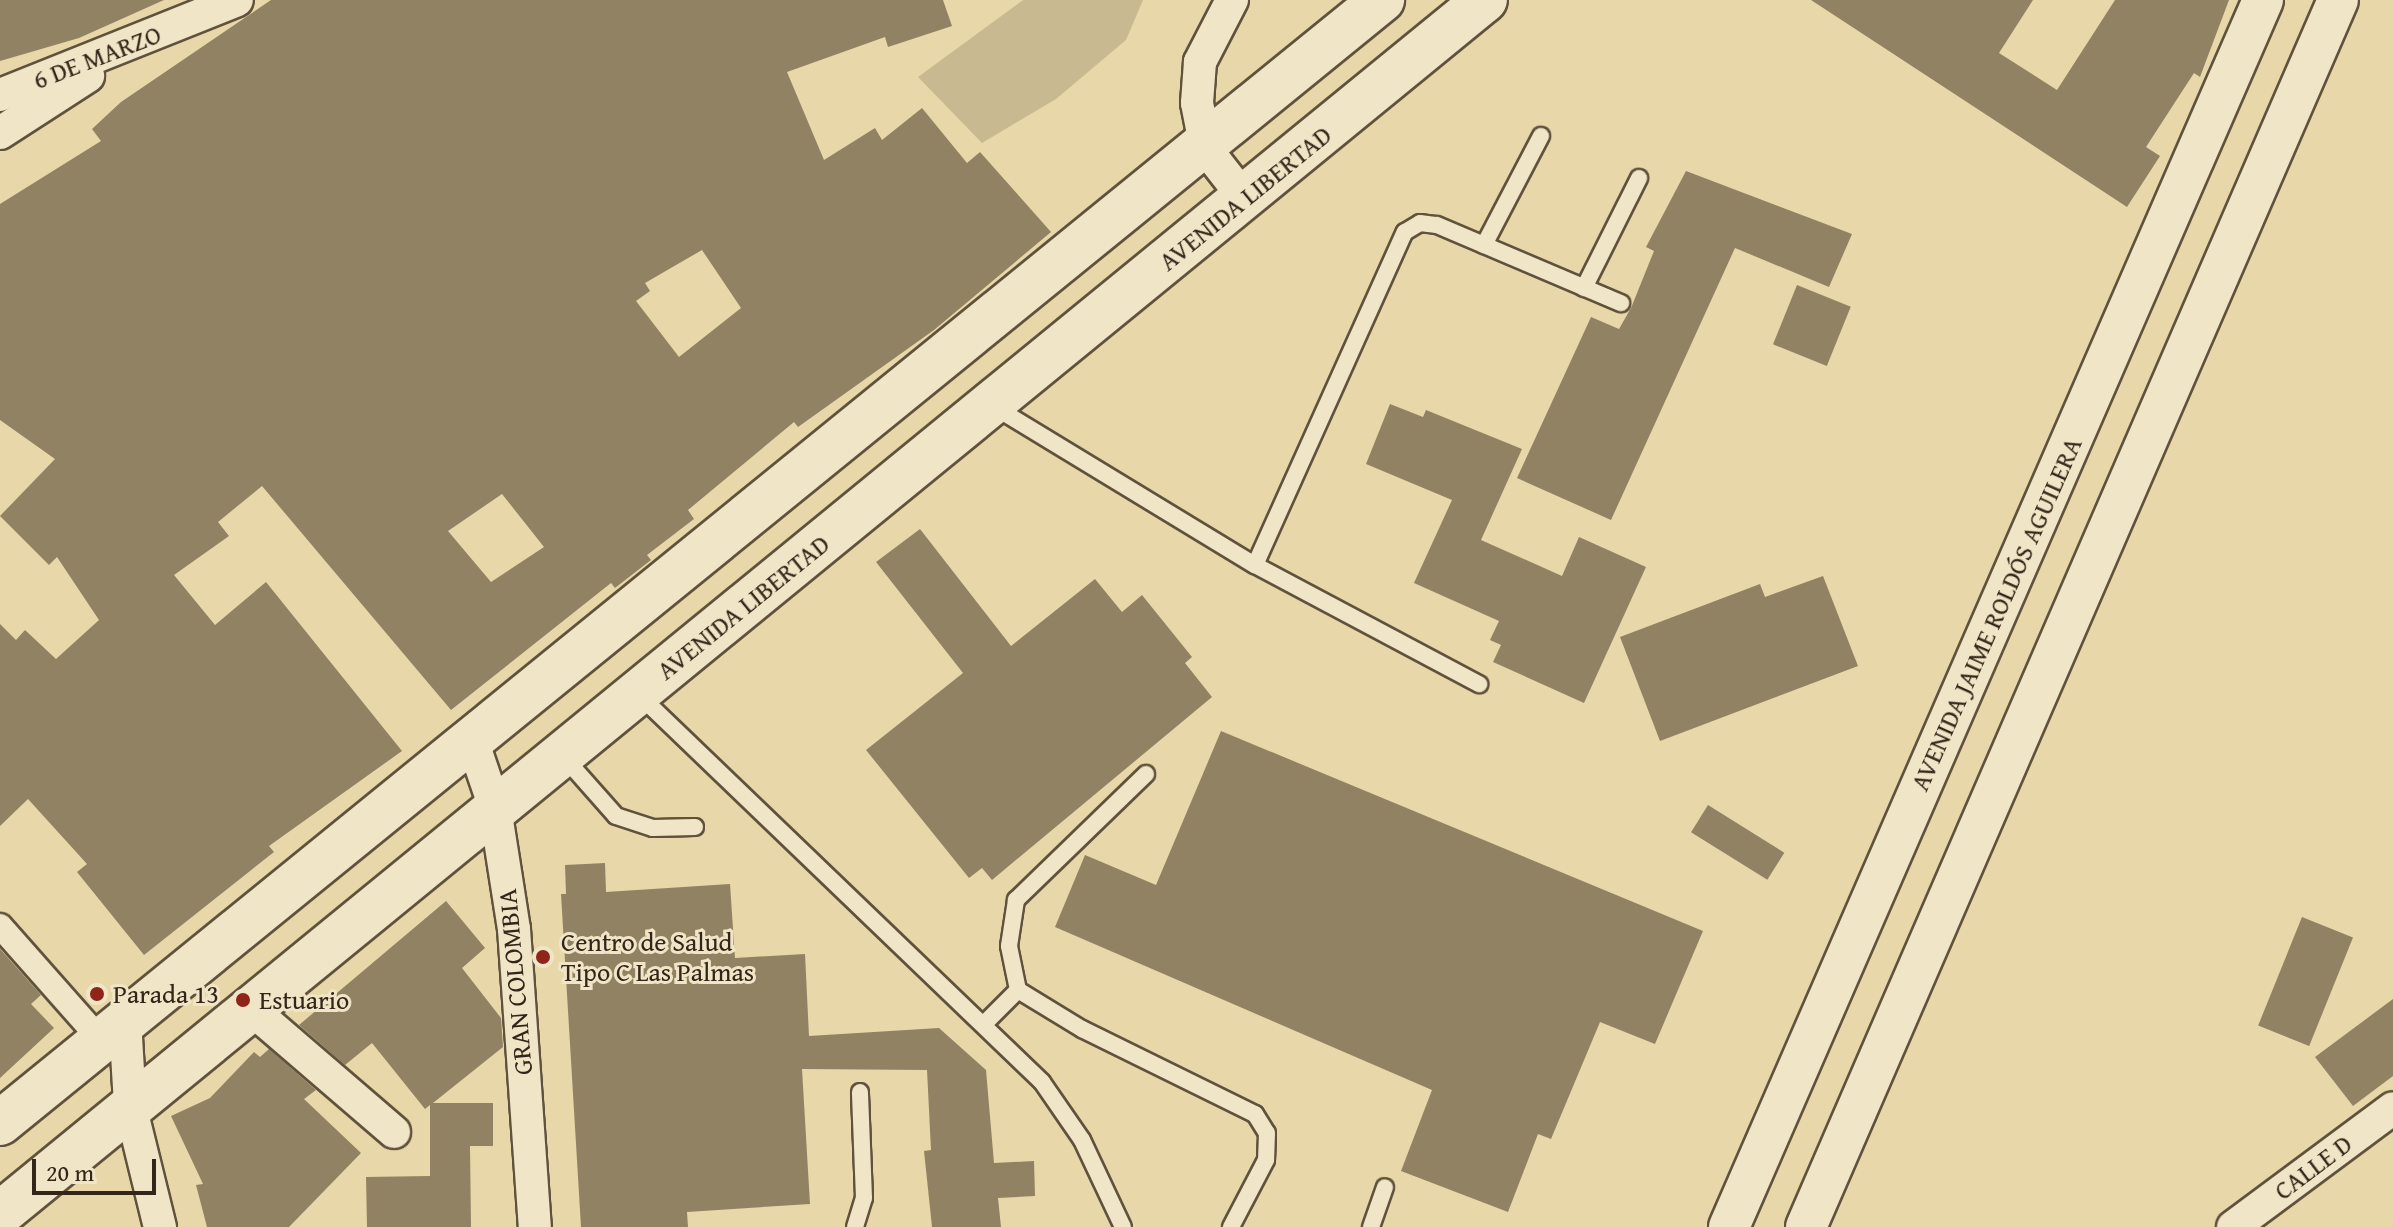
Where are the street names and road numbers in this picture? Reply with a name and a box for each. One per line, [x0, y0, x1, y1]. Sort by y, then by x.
street label: 6 DE MARZO [29, 18, 165, 96]
street label: AVENIDA LIBERTAD [1152, 119, 1338, 277]
street label: AVENIDA JAIME ROLDÓS AGUILERA [1904, 433, 2088, 795]
street label: AVENIDA LIBERTAD [650, 528, 836, 686]
street label: GRAN COLOMBIA [491, 888, 539, 1076]
street label: CALLE D [2268, 1128, 2358, 1206]

